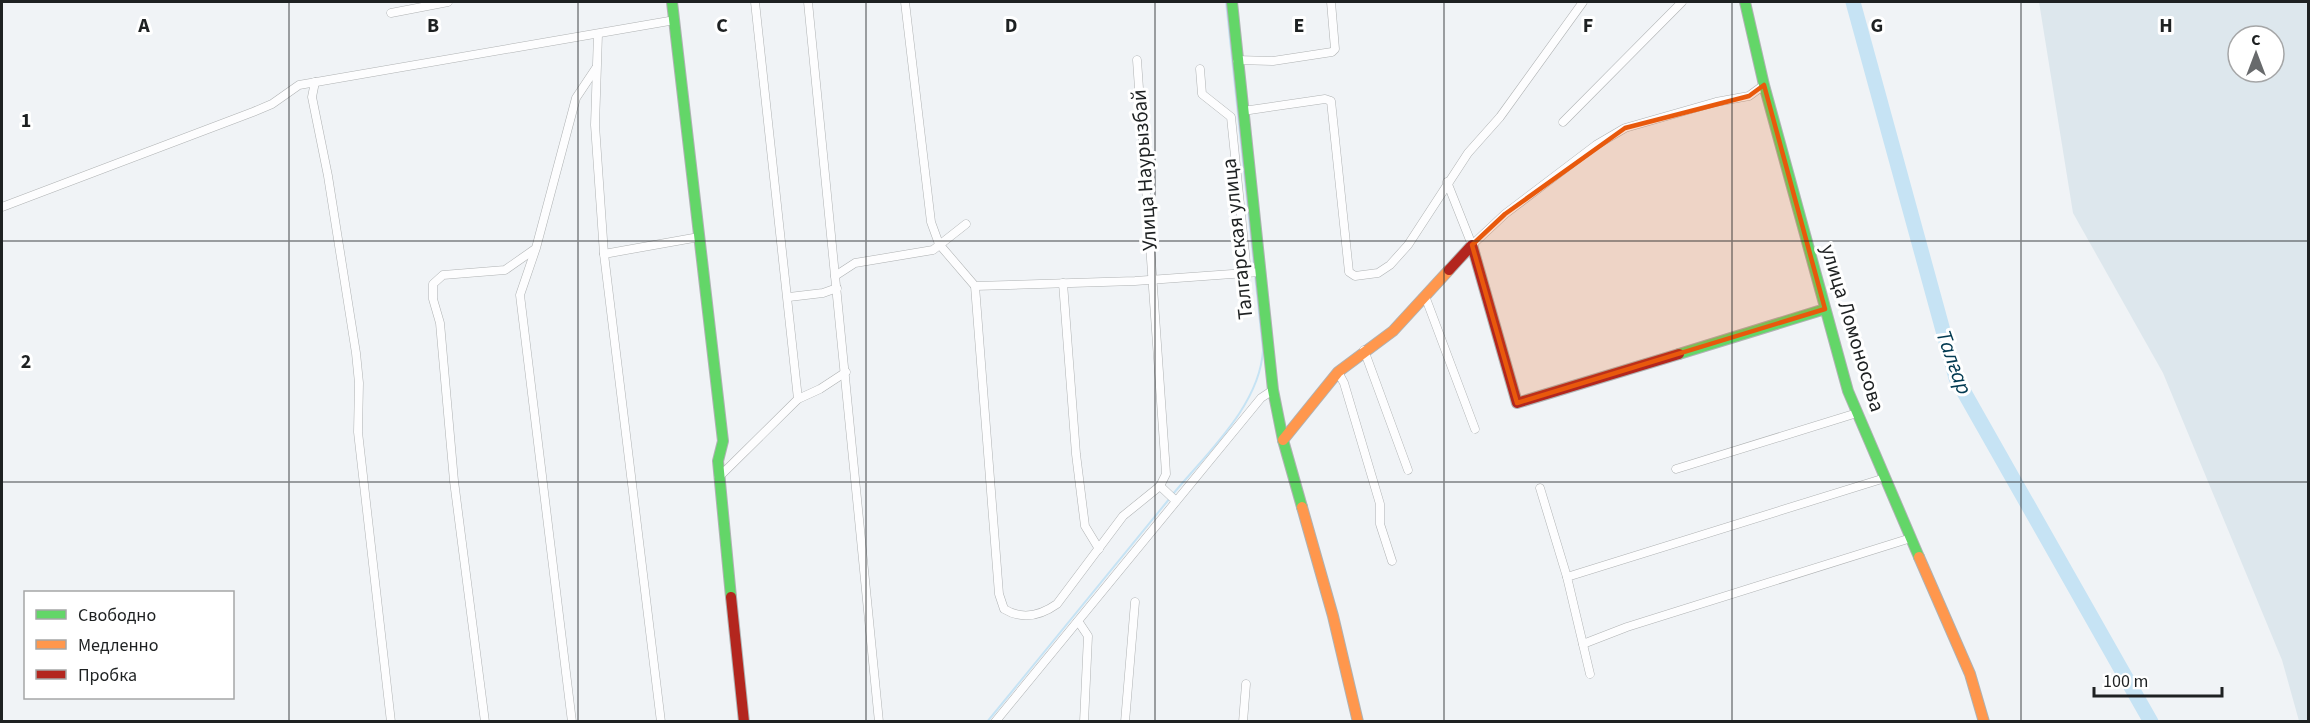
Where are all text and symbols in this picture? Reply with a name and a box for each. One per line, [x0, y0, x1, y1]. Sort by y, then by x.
text: A [137, 12, 150, 40]
text: B [427, 12, 439, 40]
text: C [716, 12, 728, 40]
text: D [1005, 12, 1017, 40]
text: E [1294, 12, 1304, 40]
text: F [1583, 12, 1593, 40]
text: G [1871, 12, 1883, 40]
text: H [2159, 12, 2173, 40]
north arrow [2226, 24, 2286, 84]
text: С [2251, 29, 2261, 51]
street label: Улица Наурызбай [1123, 88, 1165, 252]
text: 1 [21, 107, 31, 135]
street label: Талгарская улица [1214, 157, 1260, 321]
street label: улица Ломоносова [1813, 241, 1893, 415]
water label: Талғар [1928, 326, 1980, 399]
text: 2 [21, 348, 31, 376]
legend [24, 591, 234, 699]
text: Свободно [78, 603, 156, 628]
text: Медленно [78, 633, 158, 658]
scale bar [2094, 660, 2222, 698]
text: Пробка [78, 663, 137, 688]
text: 100 m [2103, 669, 2148, 694]

